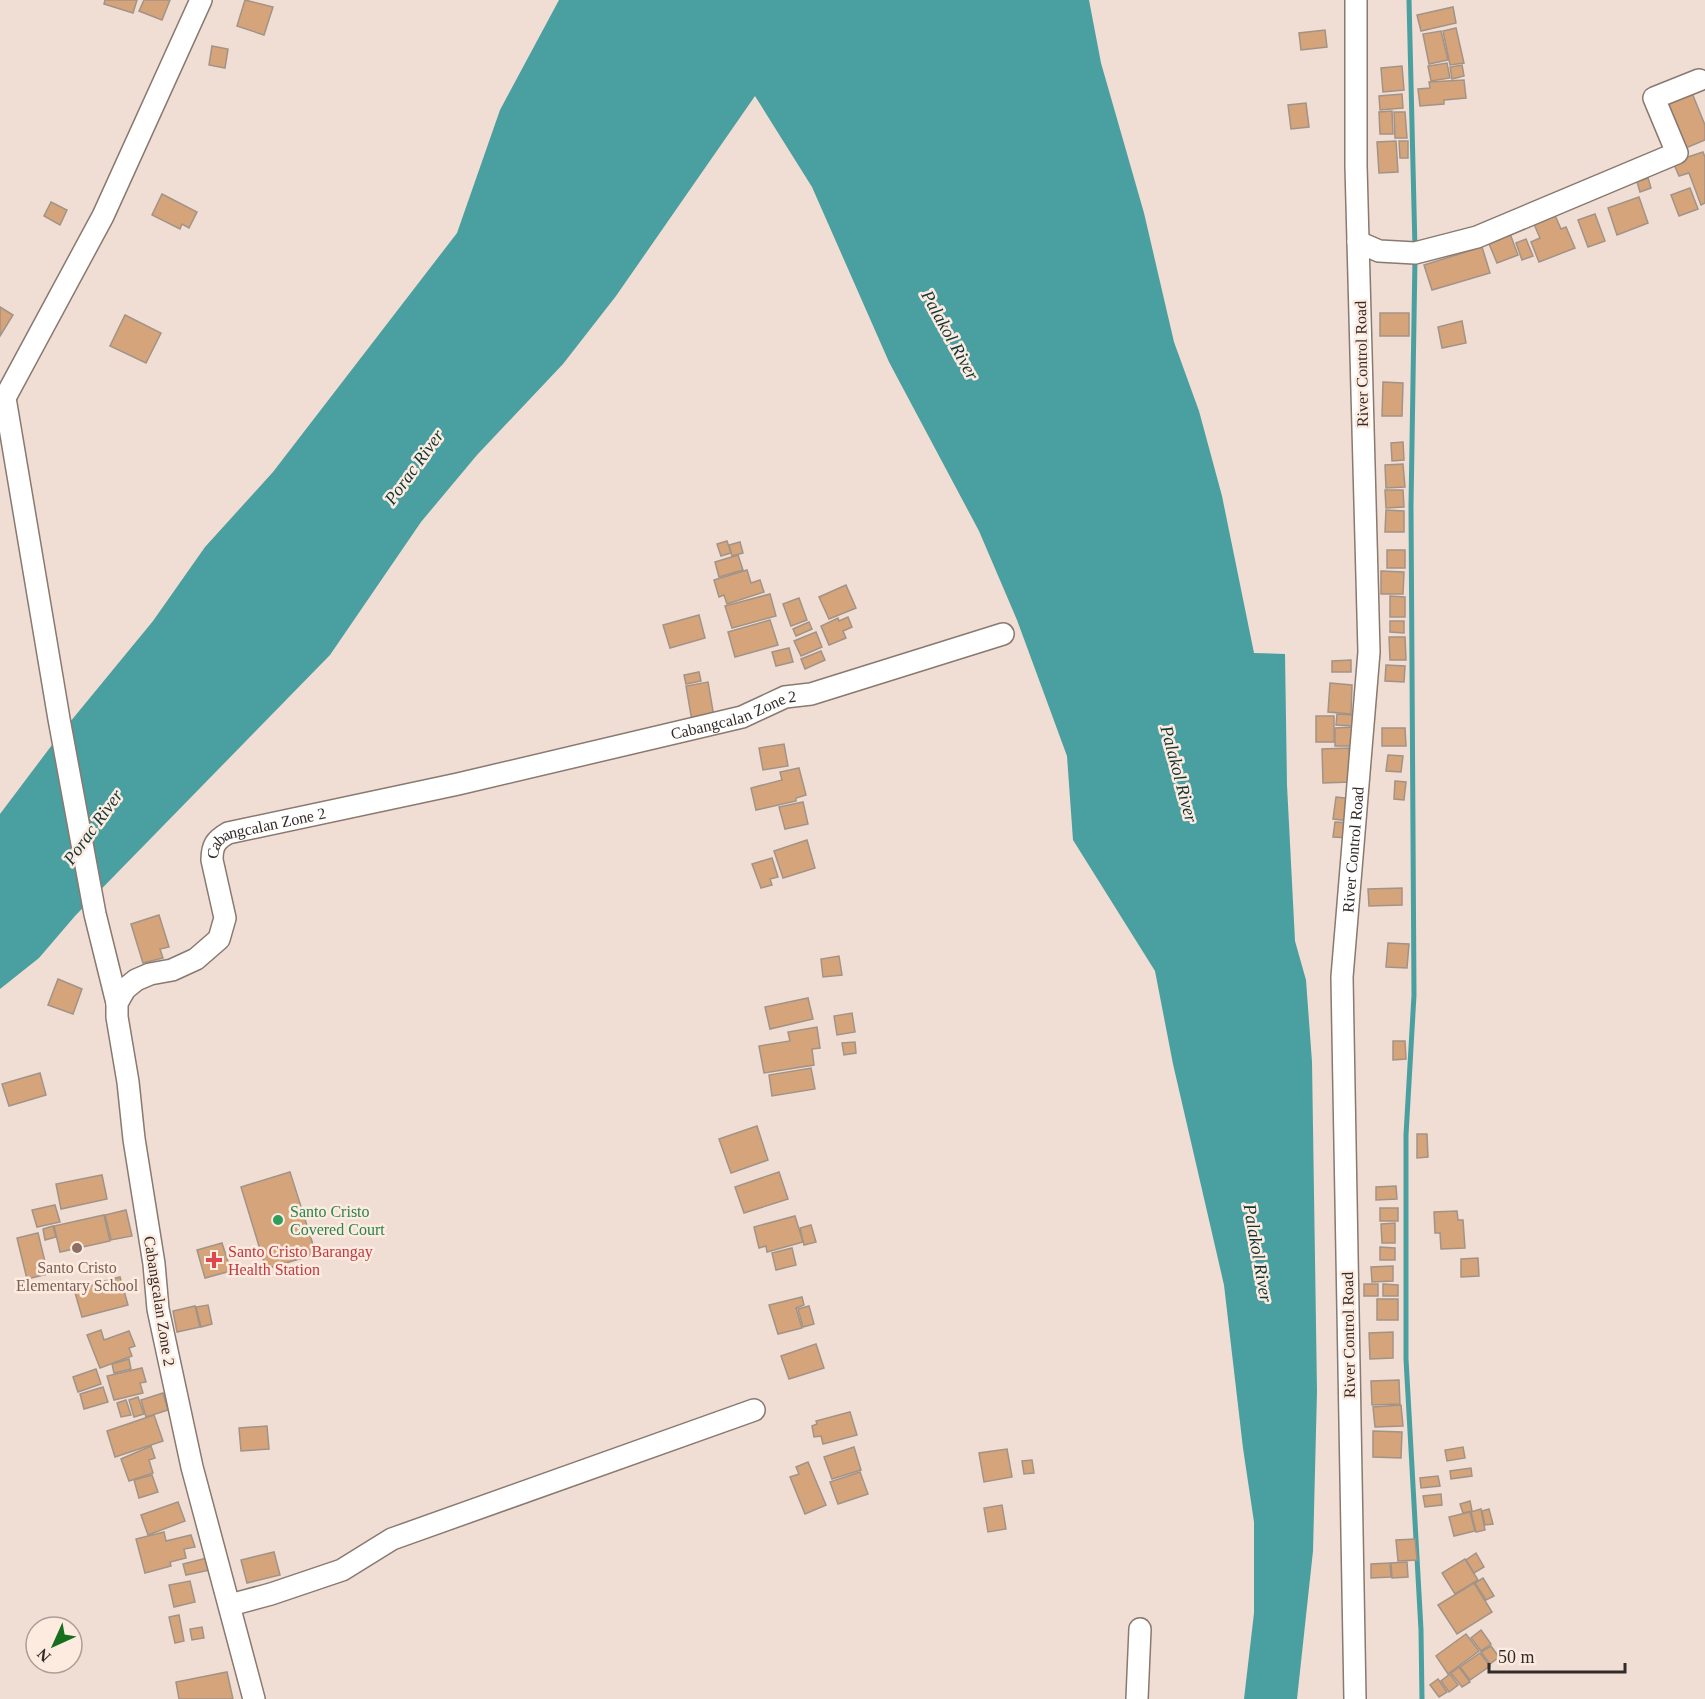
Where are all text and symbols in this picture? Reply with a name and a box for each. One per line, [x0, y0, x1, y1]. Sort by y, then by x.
water label: Palakol River [917, 286, 983, 384]
street label: River Control Road [1352, 301, 1371, 427]
water label: Porac River [380, 425, 448, 509]
street label: Cabangcalan Zone 2 [669, 688, 797, 743]
water label: Palakol River [1156, 722, 1202, 826]
water label: Porac River [59, 785, 127, 869]
street label: River Control Road [1339, 786, 1367, 913]
street label: Cabangcalan Zone 2 [204, 804, 327, 860]
water label: Palakol River [1239, 1201, 1277, 1305]
place label: Santo Cristo Covered Court [290, 1203, 385, 1238]
marker: Santo Cristo Covered Court [271, 1213, 285, 1227]
street label: Cabangcalan Zone 2 [140, 1235, 178, 1368]
marker: Santo Cristo Elementary School [70, 1241, 84, 1255]
place label: Santo Cristo Barangay Health Station [228, 1243, 373, 1278]
marker: Santo Cristo Barangay Health Station [205, 1251, 223, 1269]
place label: Santo Cristo Elementary School [16, 1259, 139, 1295]
street label: River Control Road [1339, 1272, 1358, 1398]
north arrow [24, 1615, 84, 1675]
scale bar [1489, 1636, 1626, 1674]
text: N [33, 1645, 54, 1665]
text: 50 m [1498, 1647, 1535, 1667]

